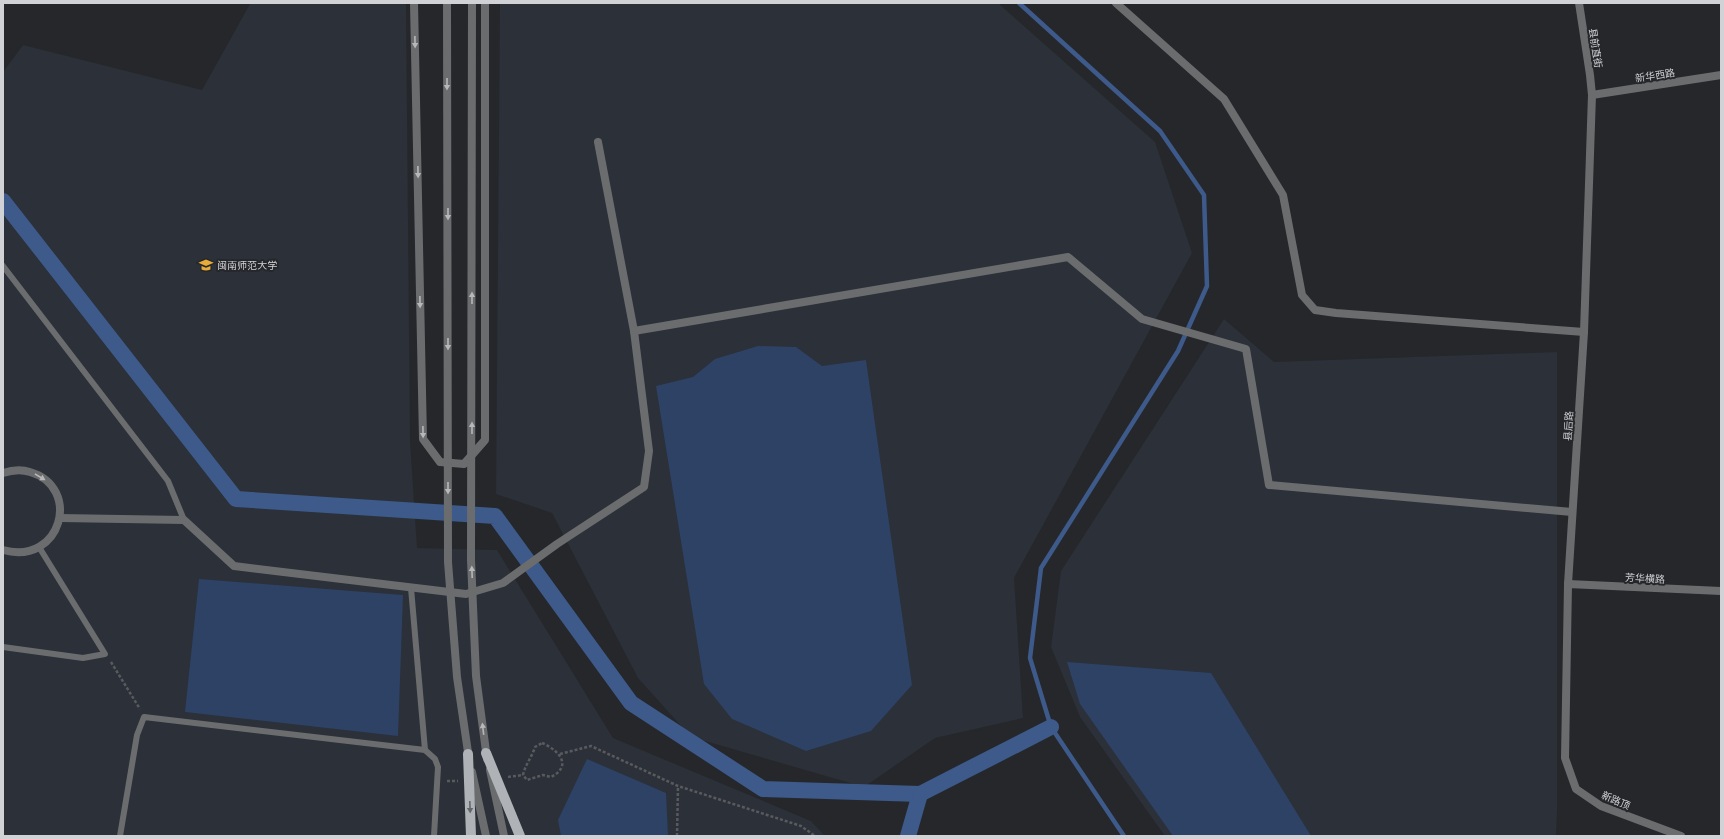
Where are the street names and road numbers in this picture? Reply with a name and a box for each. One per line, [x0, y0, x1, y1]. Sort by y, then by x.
street label: 县前直街 [1586, 27, 1605, 69]
street label: 新华西路 [1634, 66, 1676, 85]
street label: 县后路 [1561, 411, 1576, 441]
street label: 芳华横路 [1625, 571, 1665, 586]
street label: 新路顶 [1599, 789, 1632, 812]

